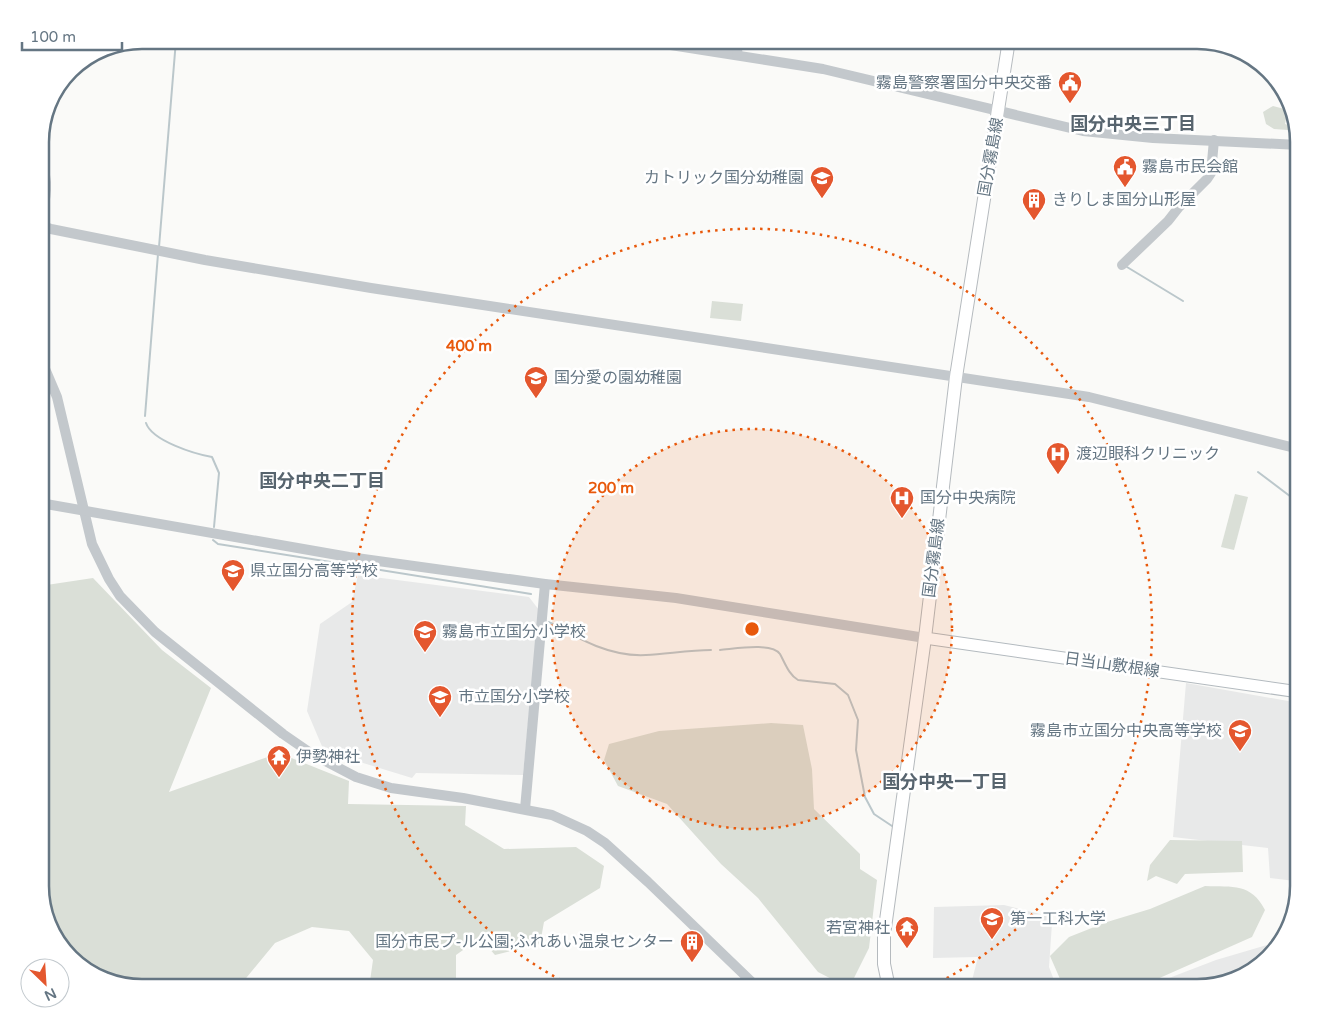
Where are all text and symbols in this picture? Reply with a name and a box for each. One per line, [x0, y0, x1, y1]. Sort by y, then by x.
scale bar [22, 20, 122, 52]
text: 100 m [30, 28, 76, 46]
public building icon: 霧島警察署国分中央交番 [1057, 70, 1083, 104]
place label: 霧島警察署国分中央交番 [876, 73, 1052, 93]
district label: 国分中央三丁目 [1070, 113, 1196, 135]
street label: 国分霧島線 [974, 116, 1008, 198]
public building icon: 霧島市民会館 [1112, 154, 1138, 188]
place label: 霧島市民会館 [1142, 157, 1238, 177]
school or university icon: カトリック国分幼稚園 [809, 165, 835, 199]
place label: カトリック国分幼稚園 [644, 168, 804, 188]
building icon: きりしま国分山形屋 [1021, 187, 1047, 221]
place label: きりしま国分山形屋 [1052, 190, 1196, 210]
text: 400 m [446, 337, 492, 355]
school or university icon: 国分愛の園幼稚園 [523, 365, 549, 399]
place label: 国分愛の園幼稚園 [554, 368, 682, 388]
hospital icon: 渡辺眼科クリニック [1045, 441, 1071, 475]
place label: 渡辺眼科クリニック [1076, 444, 1220, 464]
district label: 国分中央二丁目 [259, 470, 385, 492]
text: 200 m [588, 479, 634, 497]
hospital icon: 国分中央病院 [889, 485, 915, 519]
place label: 国分中央病院 [920, 488, 1016, 508]
street label: 国分霧島線 [919, 517, 949, 599]
school or university icon: 県立国分高等学校 [220, 558, 246, 592]
place label: 県立国分高等学校 [250, 561, 378, 581]
school or university icon: 霧島市立国分小学校 [412, 619, 438, 653]
centre of rings [743, 620, 761, 638]
place label: 霧島市立国分小学校 [442, 622, 586, 642]
street label: 日当山敷根線 [1063, 648, 1161, 682]
school or university icon: 市立国分小学校 [427, 684, 453, 718]
place label: 市立国分小学校 [458, 687, 570, 707]
school or university icon: 霧島市立国分中央高等学校 [1227, 718, 1253, 752]
place label: 霧島市立国分中央高等学校 [1030, 721, 1222, 741]
temple icon: 伊勢神社 [266, 744, 292, 778]
place label: 伊勢神社 [296, 747, 360, 767]
district label: 国分中央一丁目 [882, 771, 1008, 793]
school or university icon: 第一工科大学 [979, 906, 1005, 940]
place label: 第一工科大学 [1010, 909, 1106, 929]
temple icon: 若宮神社 [894, 915, 920, 949]
place label: 若宮神社 [826, 918, 890, 938]
building icon: 国分市民プ-ル公園;ふれあい温泉センター [679, 929, 705, 963]
place label: 国分市民プ-ル公園;ふれあい温泉センター [375, 932, 674, 952]
north arrow [20, 958, 70, 1008]
text: N [42, 984, 59, 1004]

